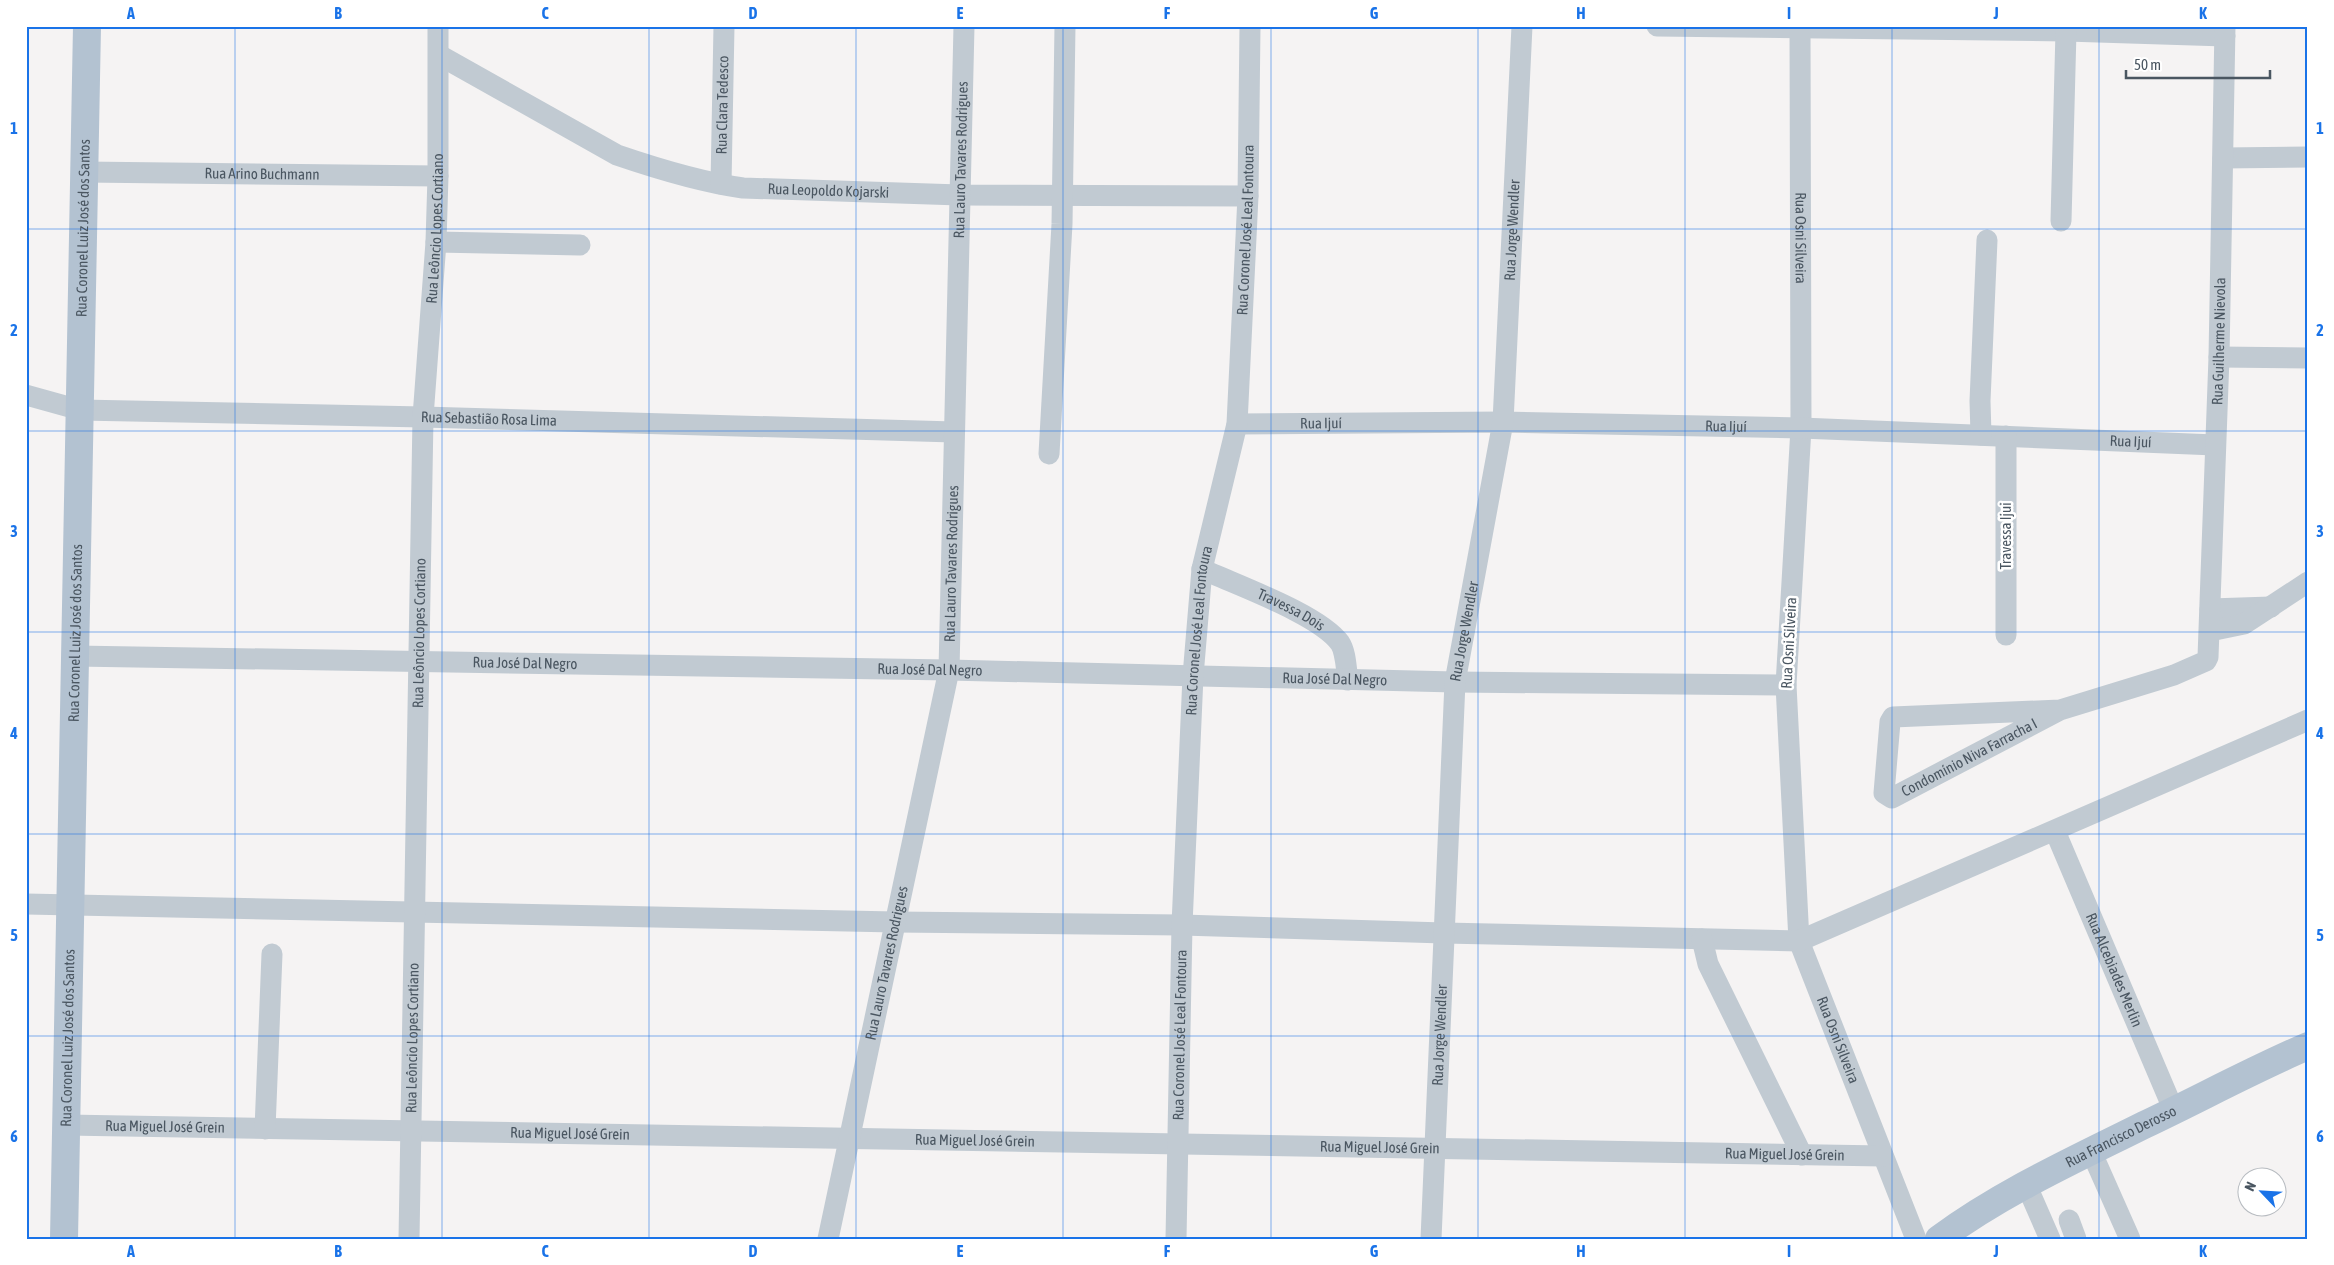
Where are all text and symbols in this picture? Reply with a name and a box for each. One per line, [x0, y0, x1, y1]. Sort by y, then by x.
text: A [126, 4, 135, 22]
text: B [334, 4, 342, 22]
text: C [541, 4, 549, 22]
text: D [749, 4, 758, 22]
text: E [957, 4, 964, 22]
text: F [1164, 4, 1171, 22]
text: G [1370, 4, 1379, 22]
text: H [1576, 4, 1586, 22]
text: I [1787, 4, 1791, 22]
text: J [1992, 4, 1999, 22]
text: K [2199, 4, 2207, 22]
scale bar [2126, 48, 2270, 80]
street label: Rua Clara Tedesco [713, 55, 731, 155]
text: 50 m [2134, 56, 2161, 73]
street label: Rua Lauro Tavares Rodrigues [950, 81, 971, 239]
text: 1 [10, 119, 18, 137]
text: 1 [2316, 119, 2324, 137]
street label: Rua Coronel Luiz José dos Santos [72, 139, 93, 317]
street label: Rua Coronel José Leal Fontoura [1233, 145, 1257, 316]
street label: Rua Leôncio Lopes Cortiano [422, 154, 446, 304]
street label: Rua Arino Buchmann [204, 164, 320, 183]
street label: Rua Jorge Wendler [1501, 178, 1523, 281]
street label: Rua Leopoldo Kojarski [767, 180, 889, 201]
street label: Rua Osni Silveira [1792, 192, 1810, 284]
street label: Rua Guilherme Nievola [2208, 277, 2228, 405]
text: 2 [10, 321, 18, 339]
text: 2 [2316, 321, 2324, 339]
street label: Rua Sebastião Rosa Lima [421, 408, 557, 429]
street label: Rua Ijuí [1300, 414, 1343, 432]
street label: Rua Ijuí [1705, 417, 1748, 435]
street label: Rua Ijuí [2109, 432, 2152, 450]
street label: Rua Lauro Tavares Rodrigues [941, 485, 961, 642]
street label: Travessa Ijui [1997, 502, 2014, 570]
text: 3 [10, 522, 18, 540]
text: 3 [2316, 522, 2324, 540]
street label: Rua Coronel Luiz José dos Santos [65, 544, 85, 722]
street label: Rua Coronel José Leal Fontoura [1182, 544, 1215, 716]
street label: Rua Leôncio Lopes Cortiano [409, 558, 429, 708]
street label: Rua Jorge Wendler [1446, 579, 1482, 683]
street label: Travessa Dois [1255, 585, 1328, 634]
street label: Rua Osni Silveira [1778, 597, 1799, 689]
street label: Rua José Dal Negro [472, 653, 578, 672]
street label: Rua José Dal Negro [877, 660, 983, 679]
street label: Rua José Dal Negro [1282, 669, 1387, 688]
street label: Condomínio Niva Farracha I [1898, 715, 2040, 800]
text: 4 [9, 724, 18, 742]
text: 4 [2315, 724, 2324, 742]
street label: Rua Lauro Tavares Rodrigues [862, 885, 911, 1042]
street label: Rua Alcebiades Merlin [2083, 910, 2146, 1029]
text: 5 [10, 926, 18, 944]
text: 5 [2316, 926, 2324, 944]
street label: Rua Coronel Luiz José dos Santos [57, 949, 77, 1127]
street label: Rua Coronel José Leal Fontoura [1169, 950, 1190, 1121]
street label: Rua Leôncio Lopes Cortiano [402, 963, 422, 1113]
street label: Rua Jorge Wendler [1429, 984, 1450, 1086]
street label: Rua Osni Silveira [1814, 994, 1863, 1085]
street label: Rua Francisco Derosso [2062, 1102, 2179, 1171]
street label: Rua Miguel José Grein [105, 1117, 225, 1136]
street label: Rua Miguel José Grein [510, 1124, 630, 1143]
text: 6 [10, 1127, 18, 1145]
text: 6 [2316, 1127, 2324, 1145]
street label: Rua Miguel José Grein [915, 1130, 1035, 1150]
street label: Rua Miguel José Grein [1320, 1137, 1440, 1156]
street label: Rua Miguel José Grein [1725, 1144, 1845, 1163]
north arrow [2236, 1168, 2286, 1218]
text: N [2241, 1179, 2259, 1194]
text: A [126, 1242, 135, 1260]
text: B [334, 1242, 342, 1260]
text: C [541, 1242, 549, 1260]
text: D [749, 1242, 758, 1260]
text: E [957, 1242, 964, 1260]
text: F [1164, 1242, 1171, 1260]
text: G [1370, 1242, 1379, 1260]
text: H [1576, 1242, 1586, 1260]
text: I [1787, 1242, 1791, 1260]
text: J [1992, 1242, 1999, 1260]
text: K [2199, 1242, 2207, 1260]

